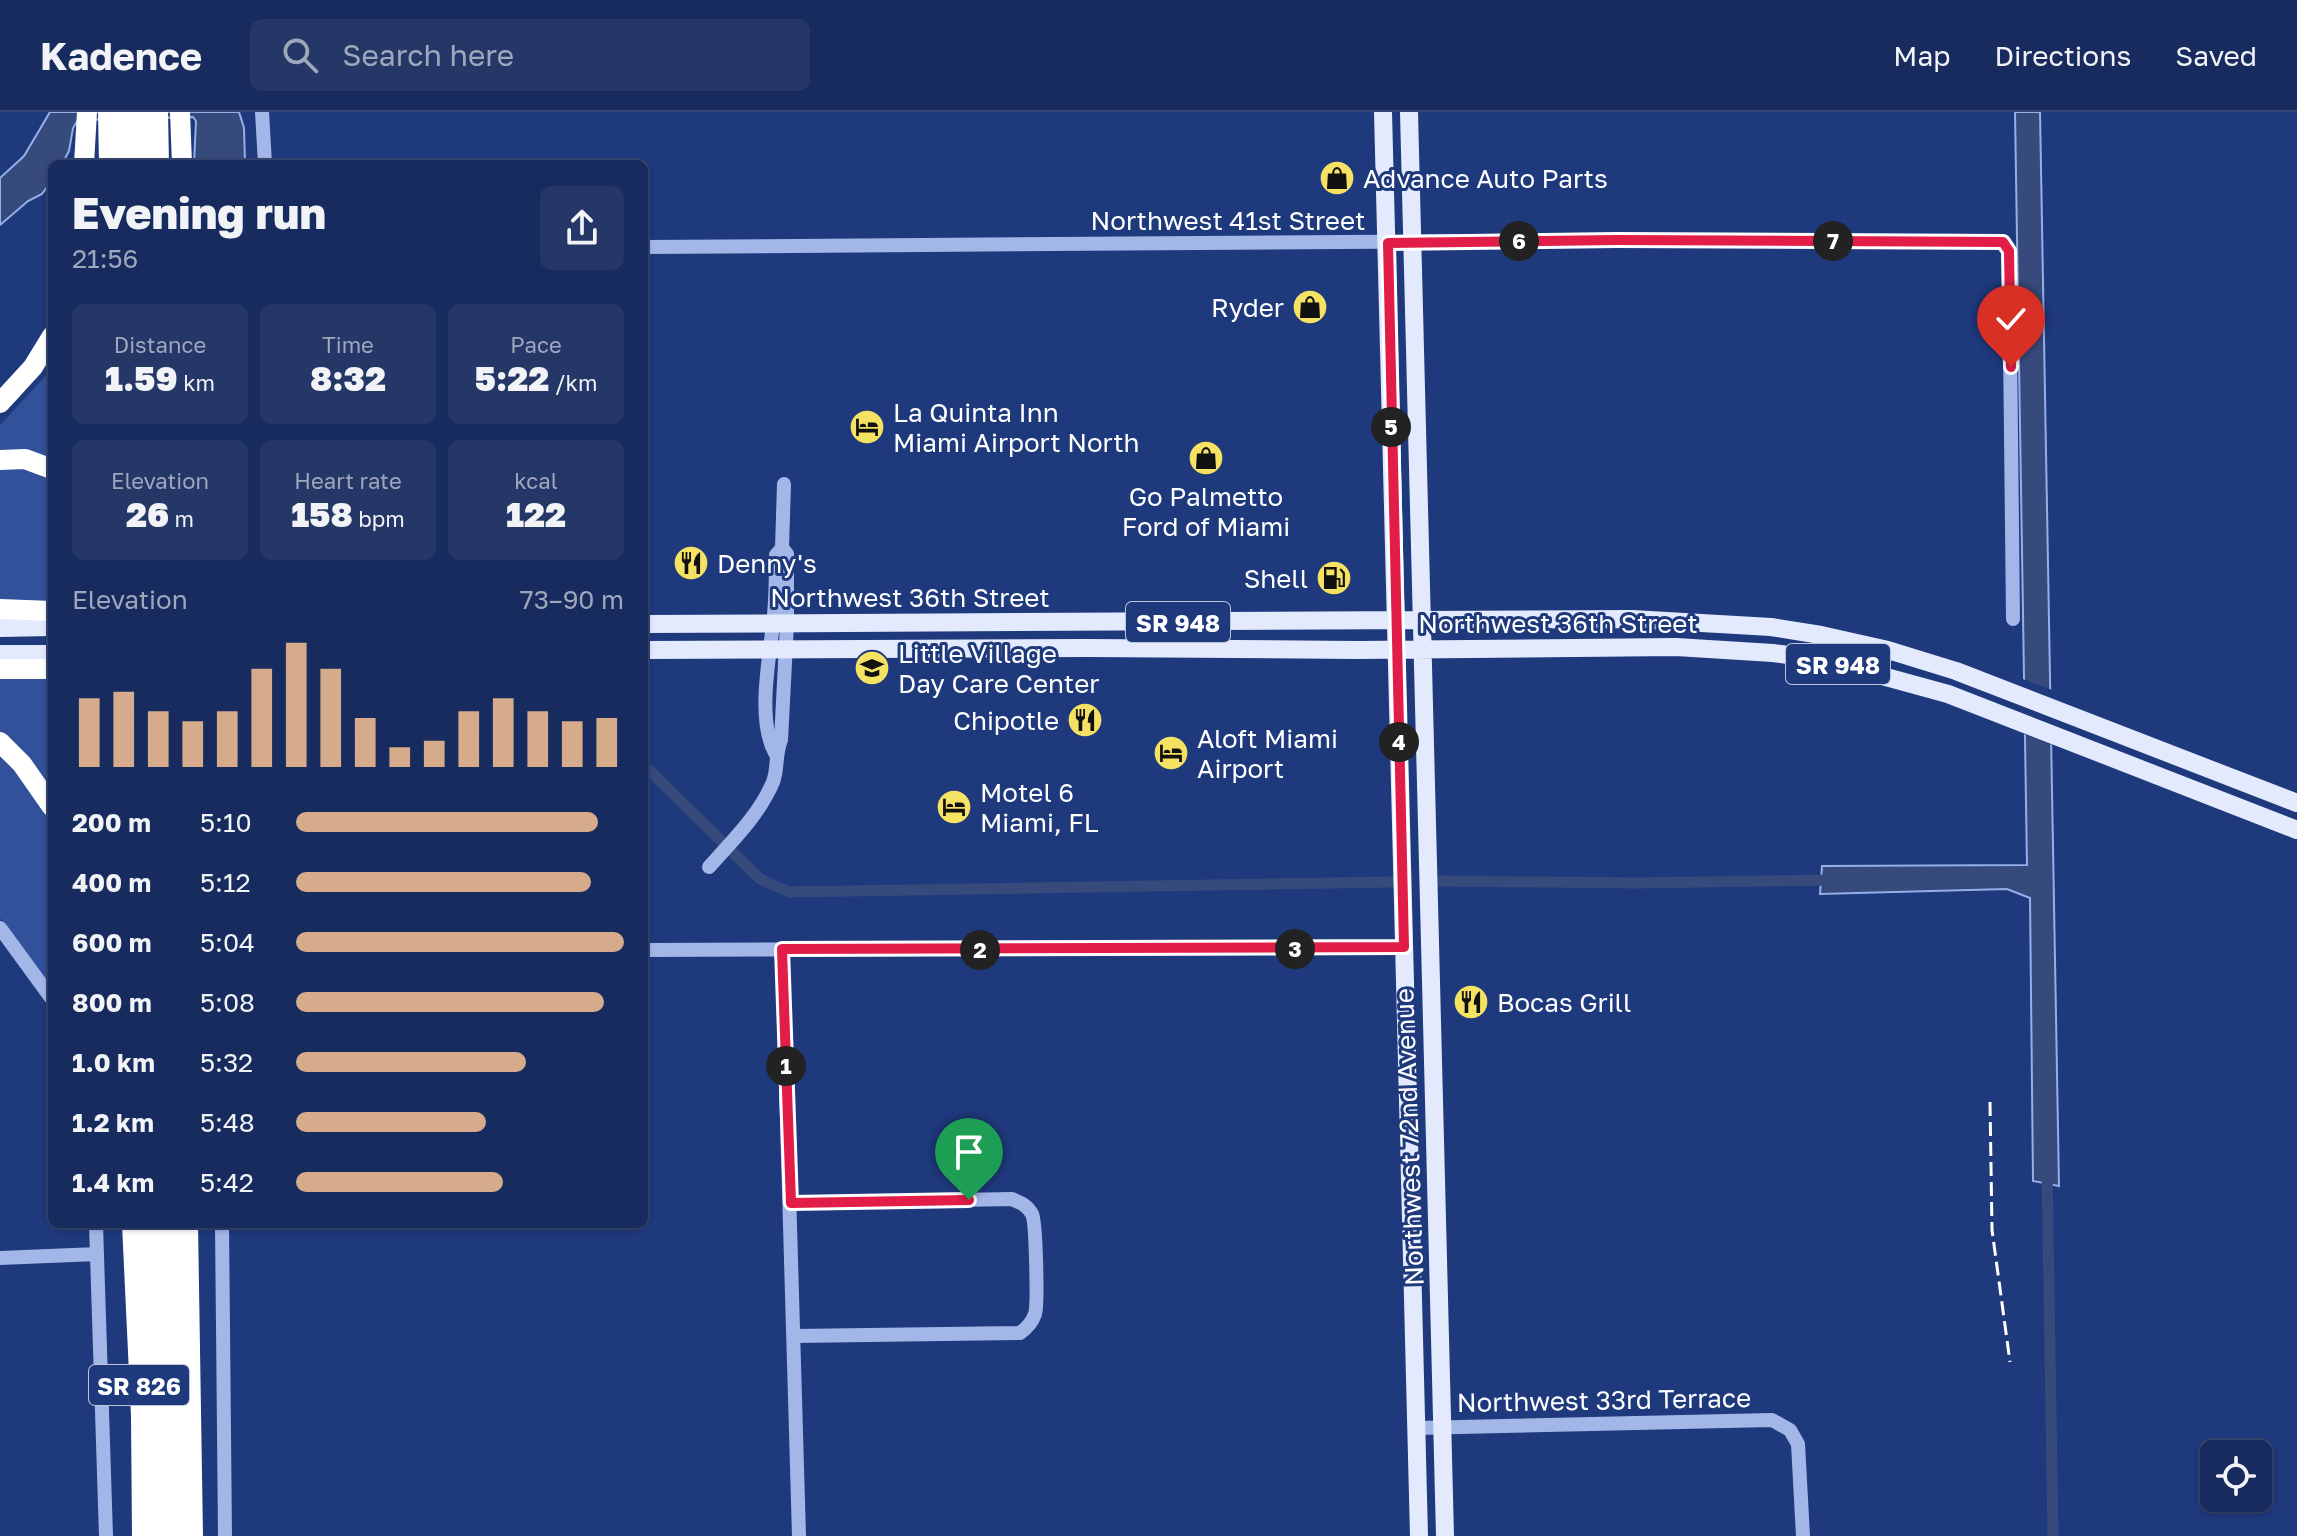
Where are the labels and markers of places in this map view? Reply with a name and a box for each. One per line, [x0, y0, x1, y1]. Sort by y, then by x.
shop icon: Advance Auto Parts [1318, 159, 1356, 197]
place label: Advance Auto Parts [1363, 163, 1608, 194]
pin: 6 [1499, 221, 1539, 261]
pin: 7 [1813, 221, 1853, 261]
pin [1977, 285, 2045, 367]
shop icon: Ryder [1291, 288, 1329, 326]
place label: Ryder [1211, 292, 1284, 323]
place label: La Quinta Inn Miami Airport North [893, 397, 1140, 458]
pin: 5 [1371, 407, 1411, 447]
hotel icon: La Quinta Inn Miami Airport North [848, 408, 886, 446]
shop icon: Go Palmetto Ford of Miami [1187, 439, 1225, 477]
place label: Go Palmetto Ford of Miami [1122, 481, 1290, 542]
restaurant icon: Denny's [672, 544, 710, 582]
place label: Denny's [717, 548, 817, 579]
fuel station icon: Shell [1315, 559, 1353, 597]
place label: Shell [1244, 563, 1308, 594]
place label: Little Village Day Care Center [898, 638, 1099, 699]
school or university icon: Little Village Day Care Center [853, 649, 891, 687]
restaurant icon: Chipotle [1066, 701, 1104, 739]
place label: Chipotle [953, 705, 1059, 736]
pin: 4 [1379, 722, 1419, 762]
place label: Aloft Miami Airport [1197, 723, 1338, 784]
hotel icon: Aloft Miami Airport [1152, 734, 1190, 772]
place label: Motel 6 Miami, FL [980, 777, 1099, 838]
hotel icon: Motel 6 Miami, FL [935, 788, 973, 826]
pin: 3 [1275, 929, 1315, 969]
pin: 2 [960, 930, 1000, 970]
restaurant icon: Bocas Grill [1452, 983, 1490, 1021]
place label: Bocas Grill [1497, 987, 1631, 1018]
pin: 1 [766, 1046, 806, 1086]
pin [935, 1118, 1003, 1200]

